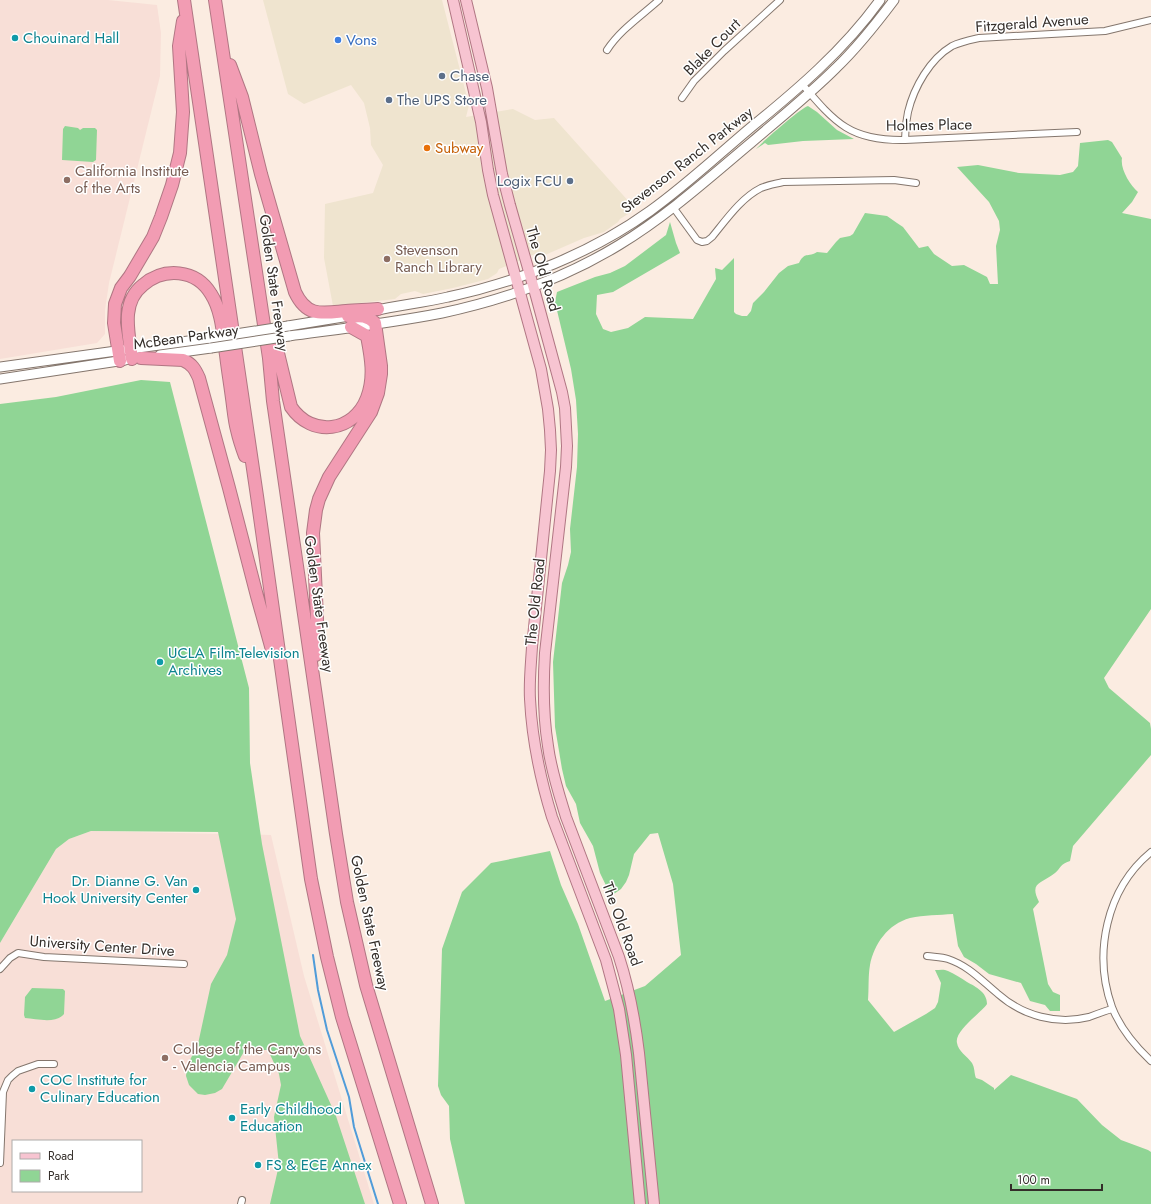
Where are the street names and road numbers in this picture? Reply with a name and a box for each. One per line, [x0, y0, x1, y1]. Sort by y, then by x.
street label: Fitzgerald Avenue [975, 8, 1090, 38]
street label: Blake Court [679, 13, 746, 80]
street label: Stevenson Ranch Parkway [616, 101, 758, 218]
street label: Holmes Place [886, 113, 973, 137]
street label: Golden State Freeway [253, 213, 295, 353]
street label: The Old Road [520, 224, 566, 314]
street label: McBean Parkway [132, 319, 240, 355]
street label: Golden State Freeway [298, 534, 340, 674]
street label: The Old Road [519, 557, 551, 647]
street label: Golden State Freeway [345, 853, 395, 993]
street label: The Old Road [597, 879, 647, 969]
street label: University Center Drive [29, 930, 175, 962]

